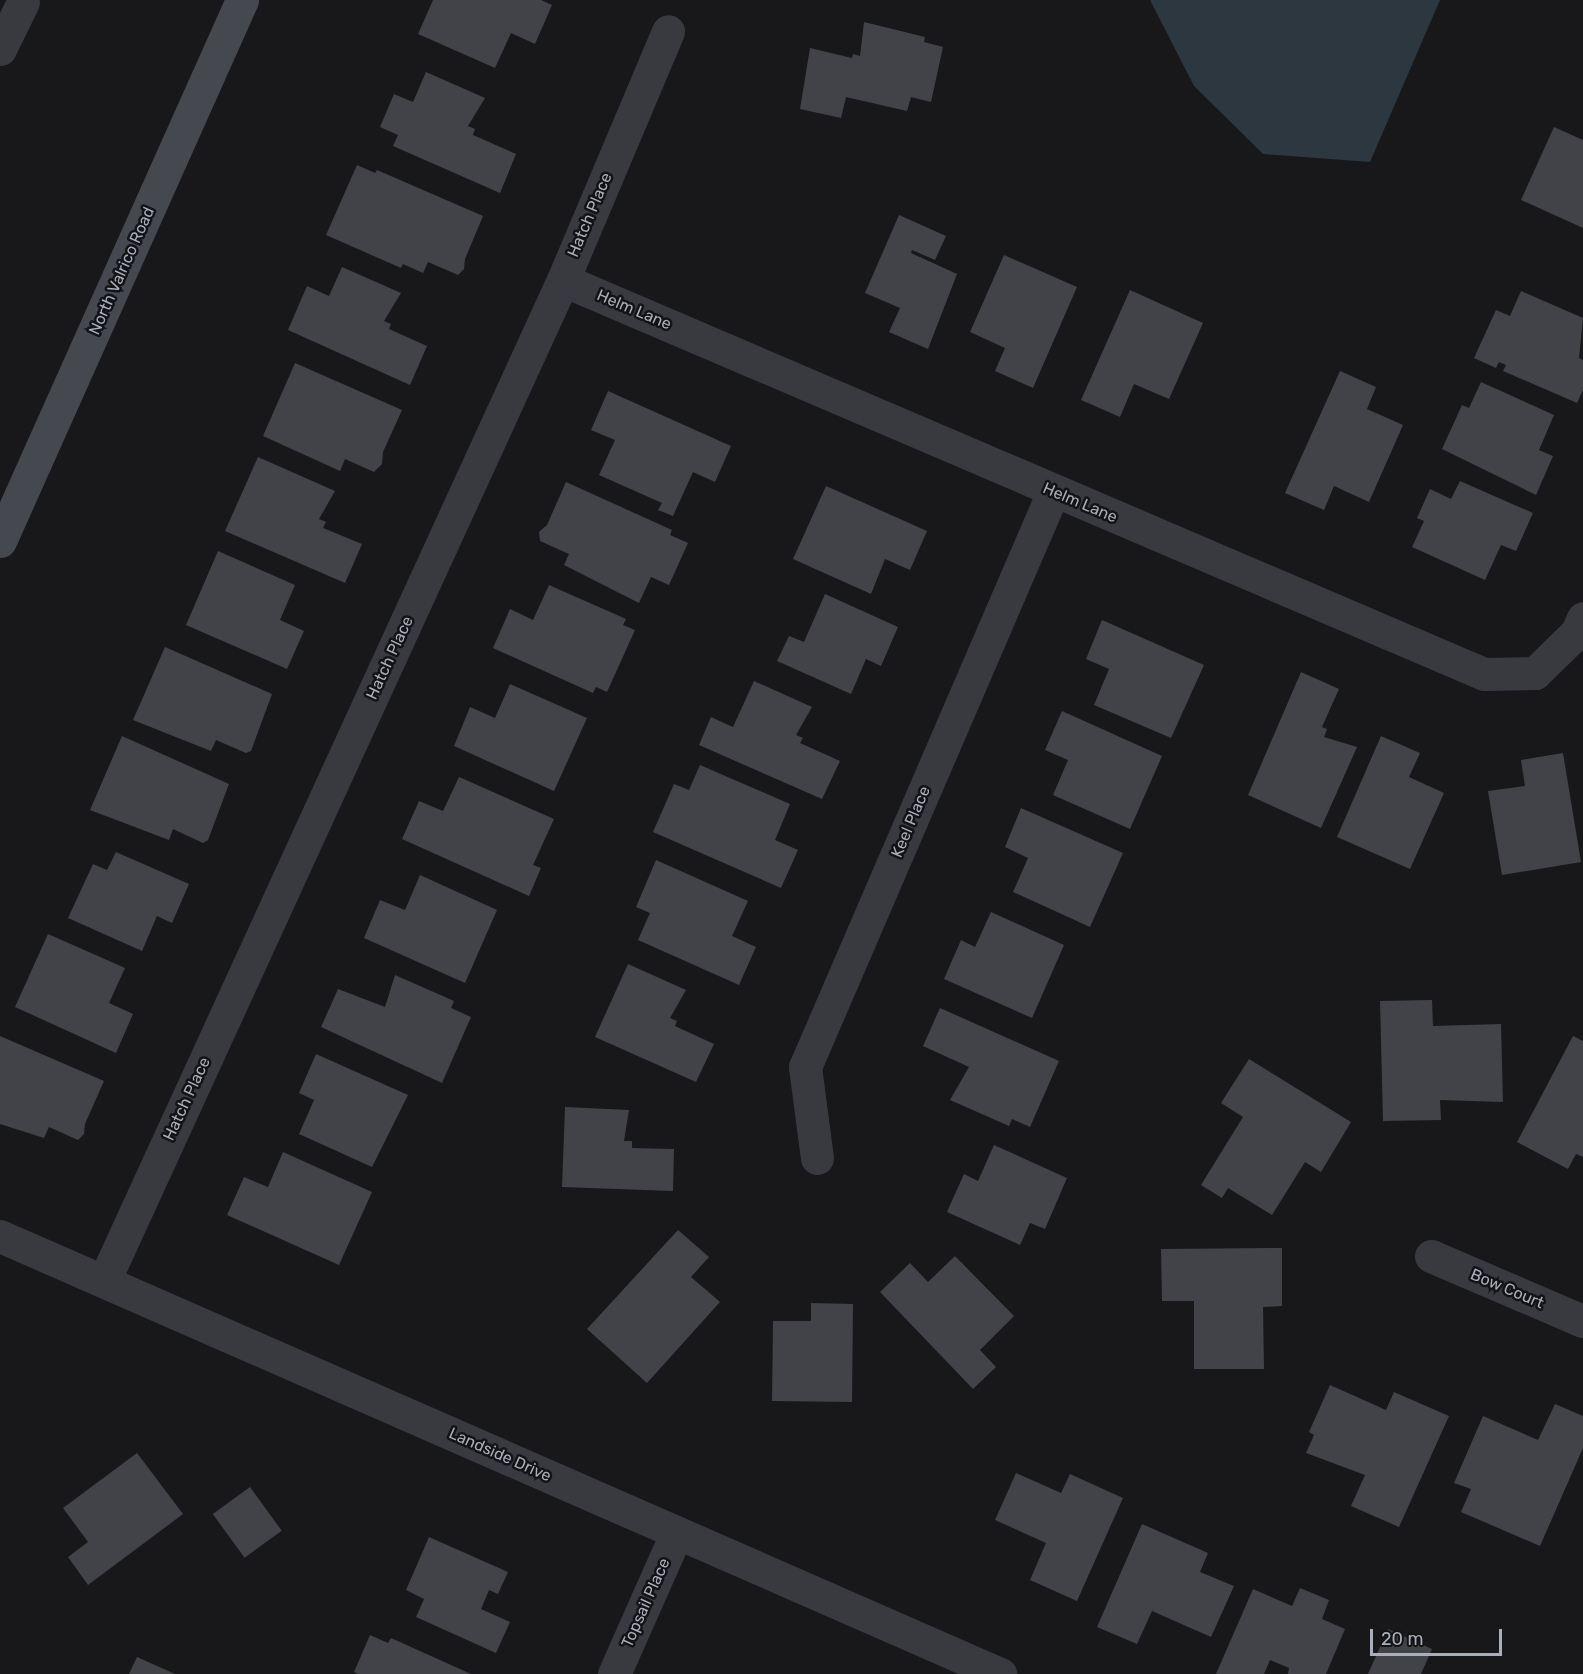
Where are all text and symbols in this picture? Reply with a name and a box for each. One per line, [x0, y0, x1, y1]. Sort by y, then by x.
street label: Hatch Place [564, 170, 616, 260]
street label: North Valrico Road [85, 204, 159, 338]
street label: Helm Lane [594, 286, 674, 334]
street label: Helm Lane [1040, 479, 1120, 527]
street label: Hatch Place [362, 613, 418, 703]
street label: Keel Place [887, 783, 935, 861]
street label: Hatch Place [159, 1054, 215, 1144]
street label: Bow Court [1467, 1265, 1547, 1313]
street label: Landside Drive [446, 1424, 554, 1486]
street label: Topsail Place [618, 1555, 674, 1651]
scale bar [1373, 1617, 1505, 1655]
text: 20 m [1381, 1628, 1423, 1650]

